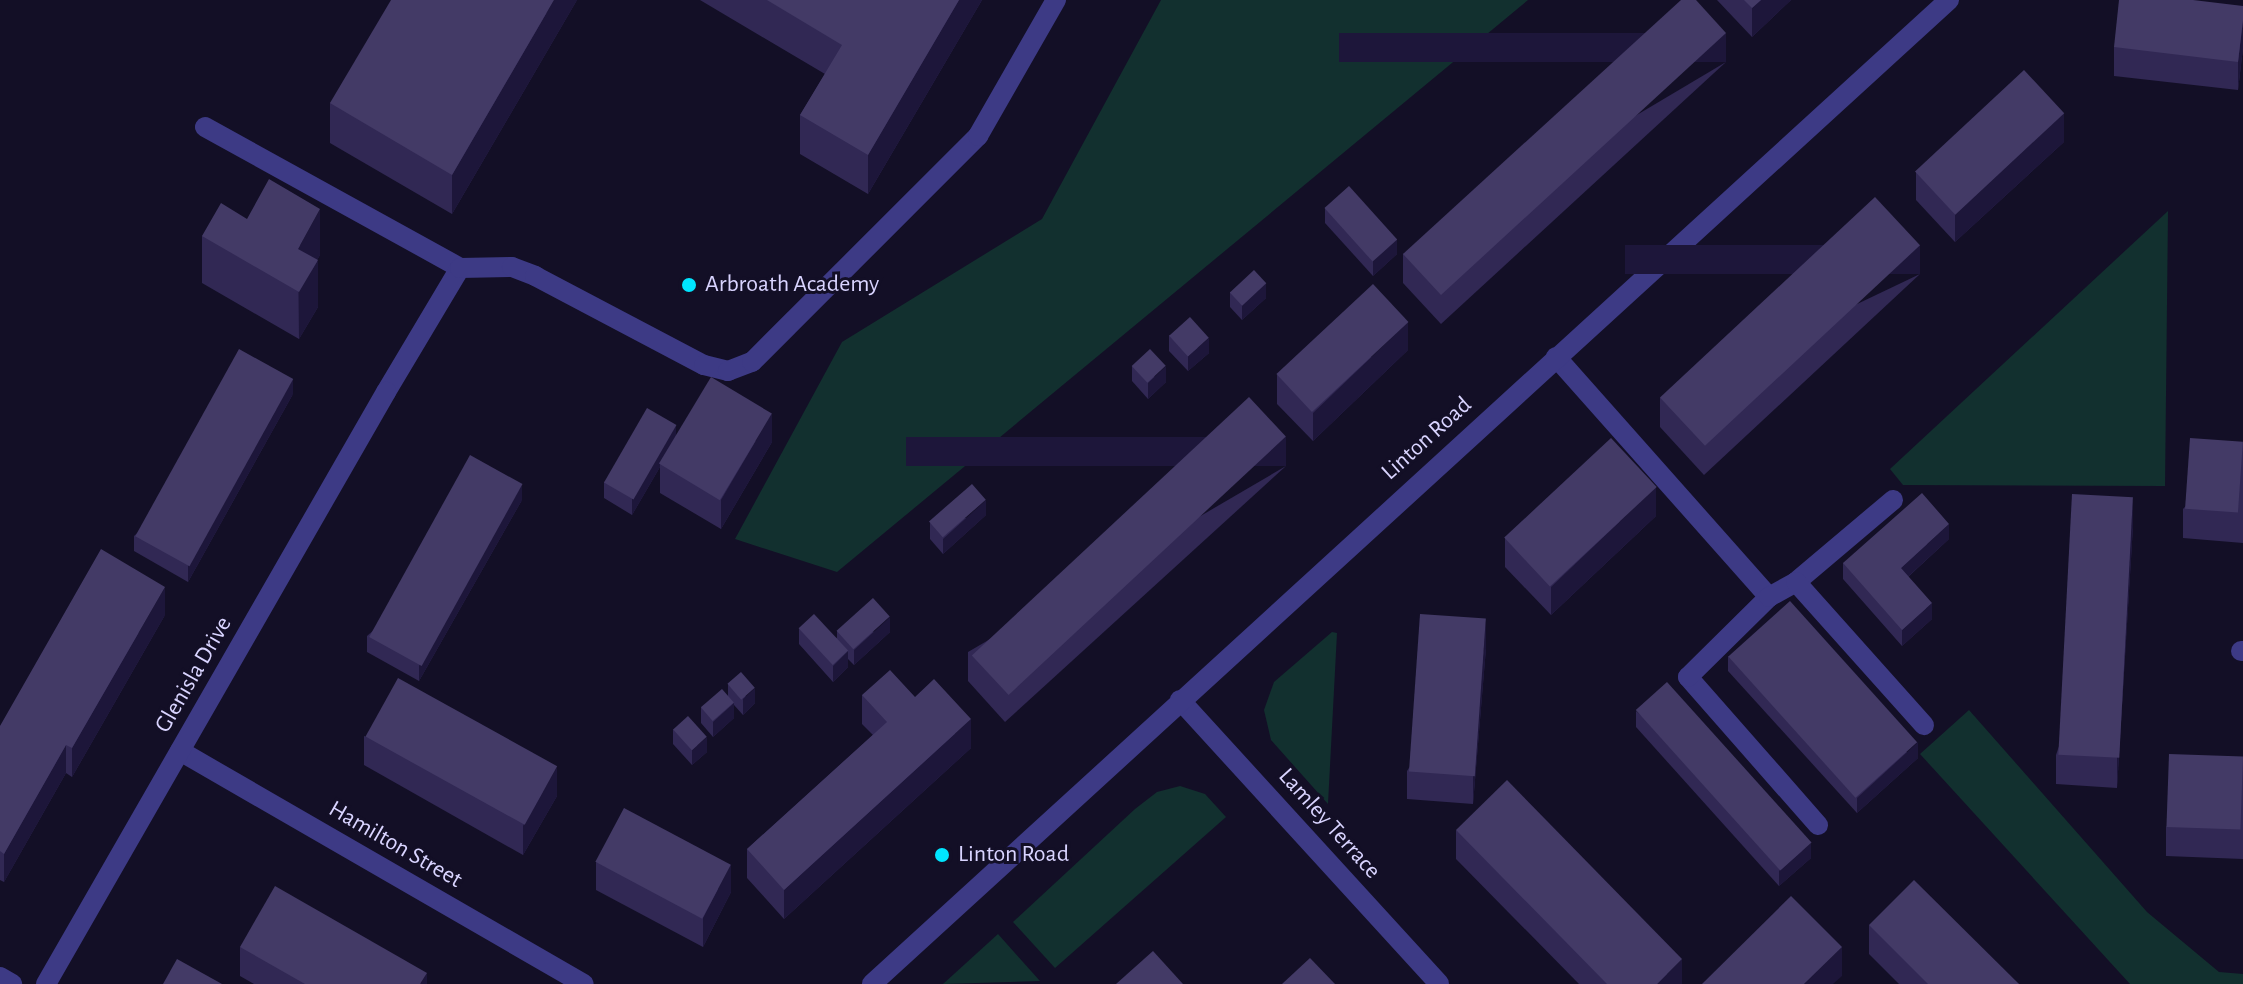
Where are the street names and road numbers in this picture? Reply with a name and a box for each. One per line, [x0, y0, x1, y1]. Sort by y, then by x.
street label: Linton Road [1376, 391, 1478, 487]
street label: Glenisla Drive [149, 612, 239, 738]
street label: Lamley Terrace [1272, 763, 1386, 885]
street label: Hamilton Street [323, 795, 467, 895]

